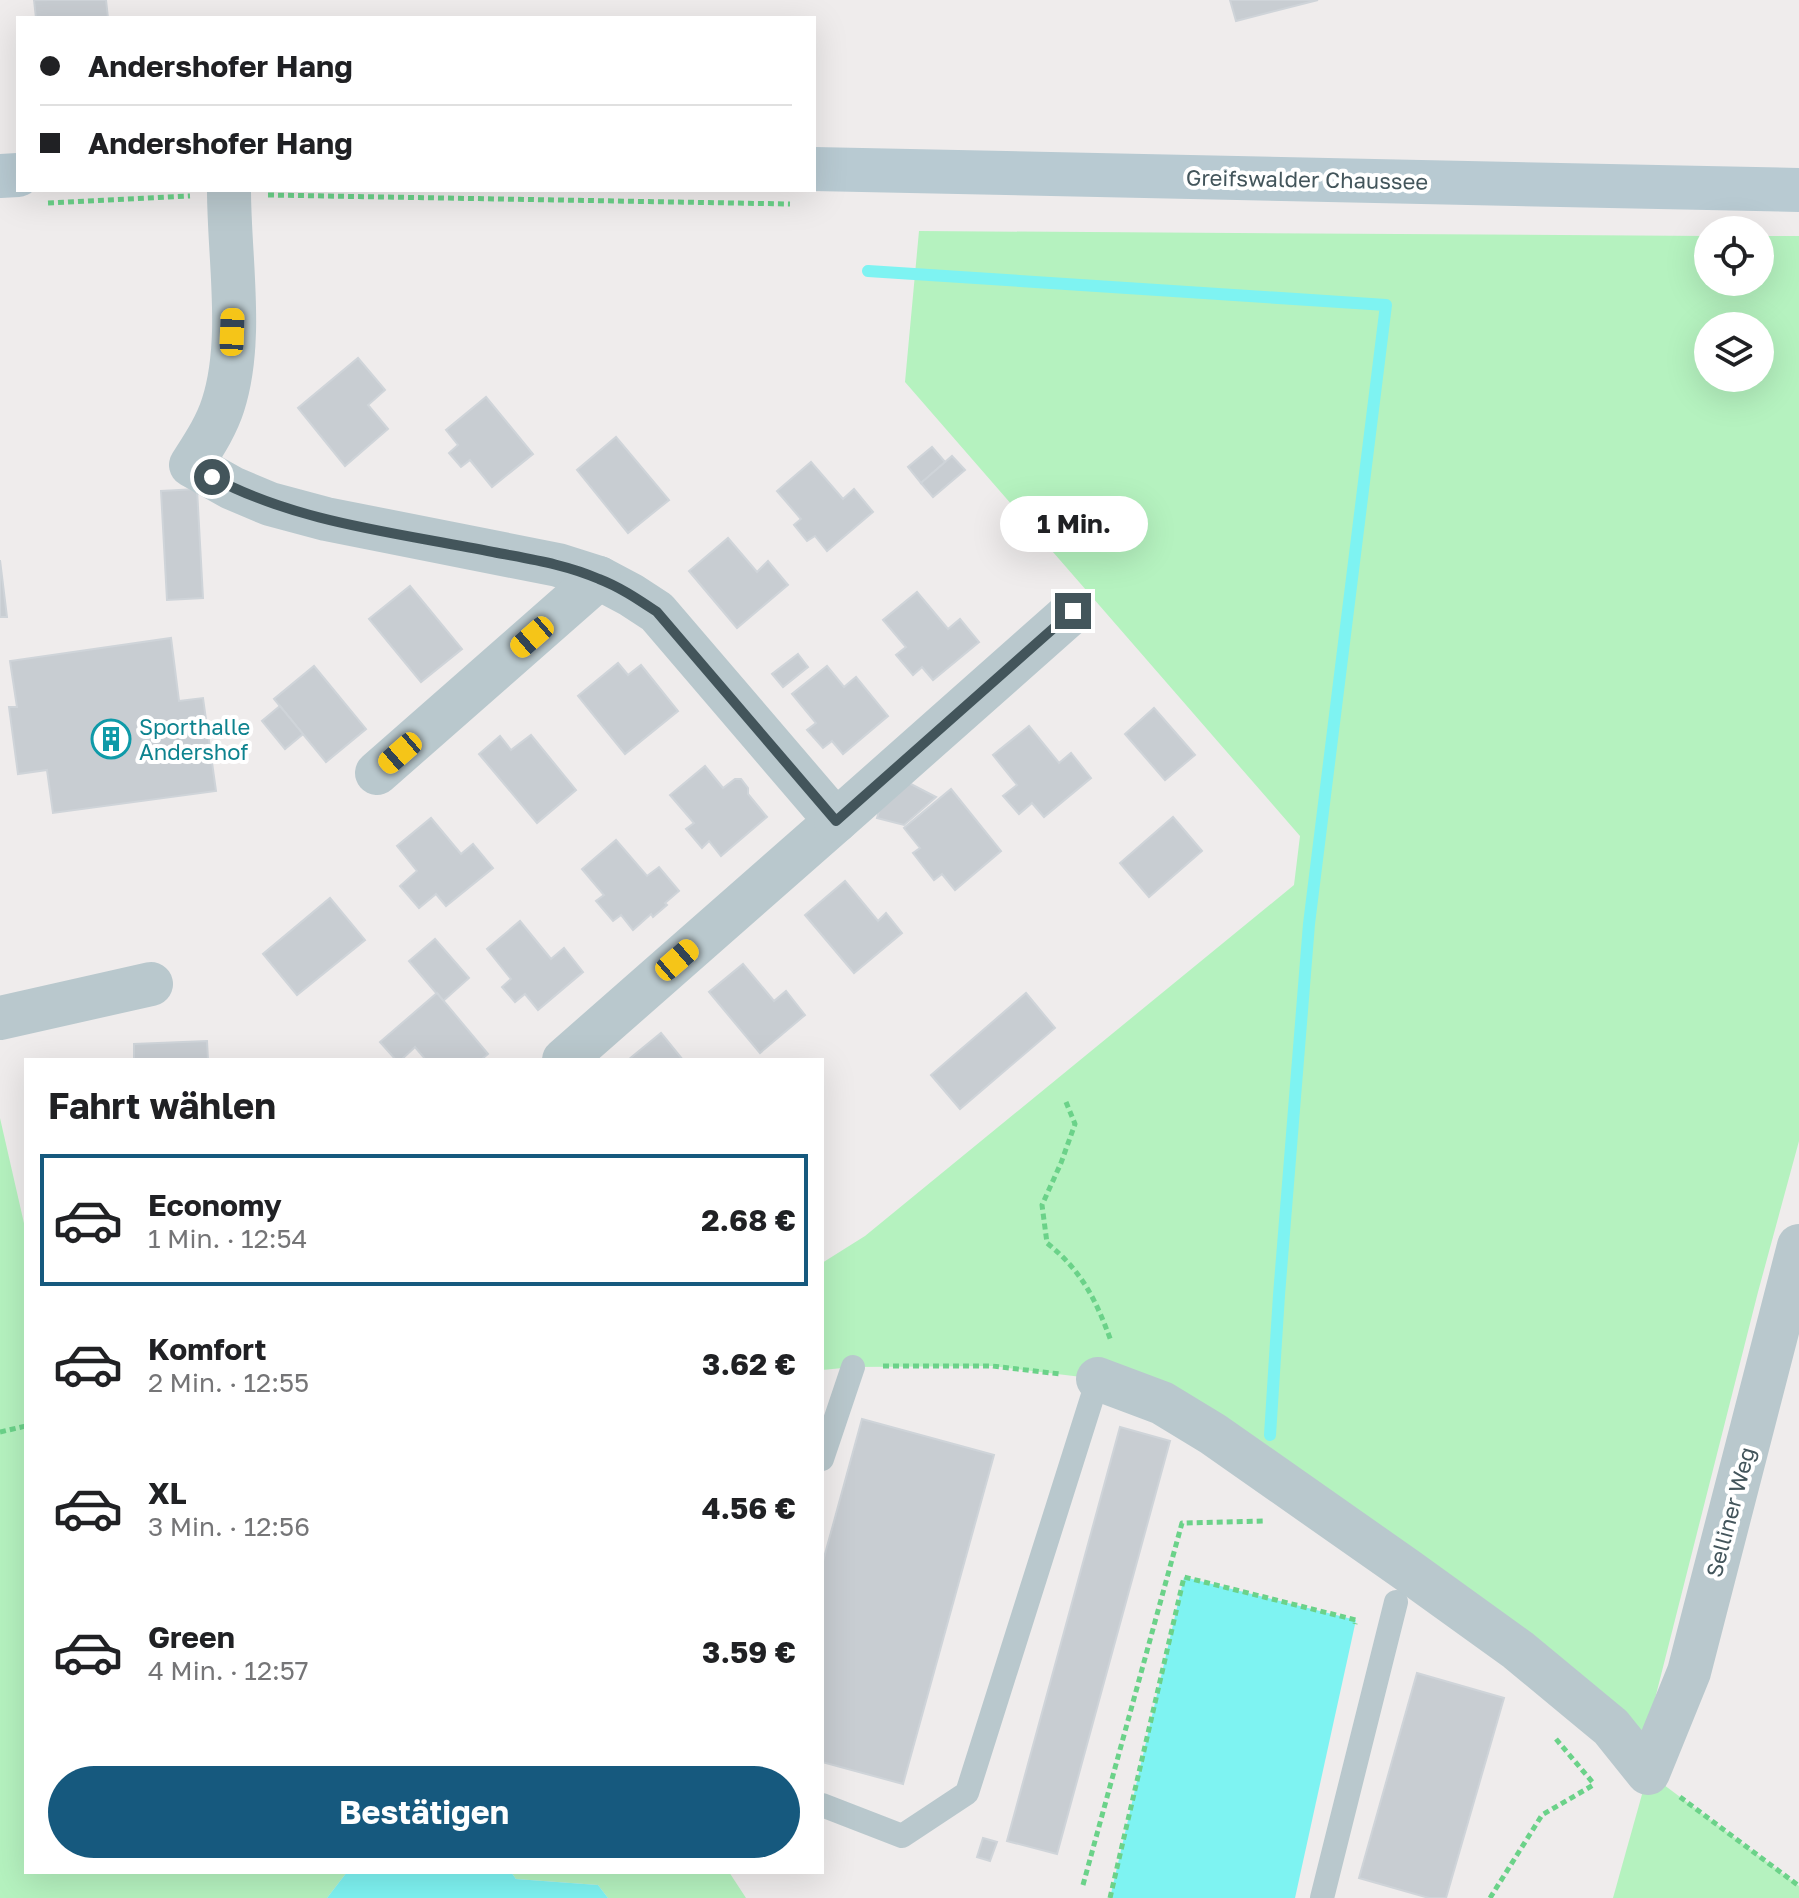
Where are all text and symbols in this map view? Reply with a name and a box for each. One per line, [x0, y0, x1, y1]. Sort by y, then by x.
text: Andershofer Hang [88, 48, 353, 84]
text: Andershofer Hang [88, 125, 353, 161]
street label: Greifswalder Chaussee [1186, 163, 1428, 195]
map controls [1694, 216, 1774, 392]
button: locate [1694, 216, 1774, 296]
car [219, 308, 245, 356]
button: layers [1694, 312, 1774, 392]
route start [194, 459, 230, 495]
callout: 1 Min. [999, 495, 1147, 551]
text: 1 Min. [1037, 508, 1111, 539]
route end [1055, 593, 1091, 629]
car [506, 612, 558, 662]
place label: Sporthalle Andershof [139, 713, 250, 765]
building icon: Sporthalle Andershof [90, 718, 132, 760]
car [374, 728, 426, 778]
car [651, 935, 703, 985]
text: Fahrt wählen [48, 1084, 276, 1127]
icon: car [52, 1184, 124, 1256]
text: Economy [148, 1187, 282, 1223]
text: 2.68 € [701, 1202, 796, 1238]
text: 1 Min. · 12:54 [148, 1223, 307, 1254]
icon: car [52, 1328, 124, 1400]
text: Komfort [148, 1331, 267, 1367]
text: 3.62 € [702, 1346, 796, 1382]
text: 2 Min. · 12:55 [148, 1367, 309, 1398]
street label: Selliner Weg [1700, 1444, 1760, 1580]
icon: car [52, 1472, 124, 1544]
text: XL [148, 1475, 187, 1511]
text: 4.56 € [702, 1490, 796, 1526]
text: 3 Min. · 12:56 [148, 1511, 310, 1542]
icon: car [52, 1616, 124, 1688]
text: Green [148, 1619, 235, 1655]
text: 3.59 € [702, 1634, 796, 1670]
text: 4 Min. · 12:57 [148, 1655, 309, 1686]
button: Bestätigen [48, 1766, 800, 1858]

